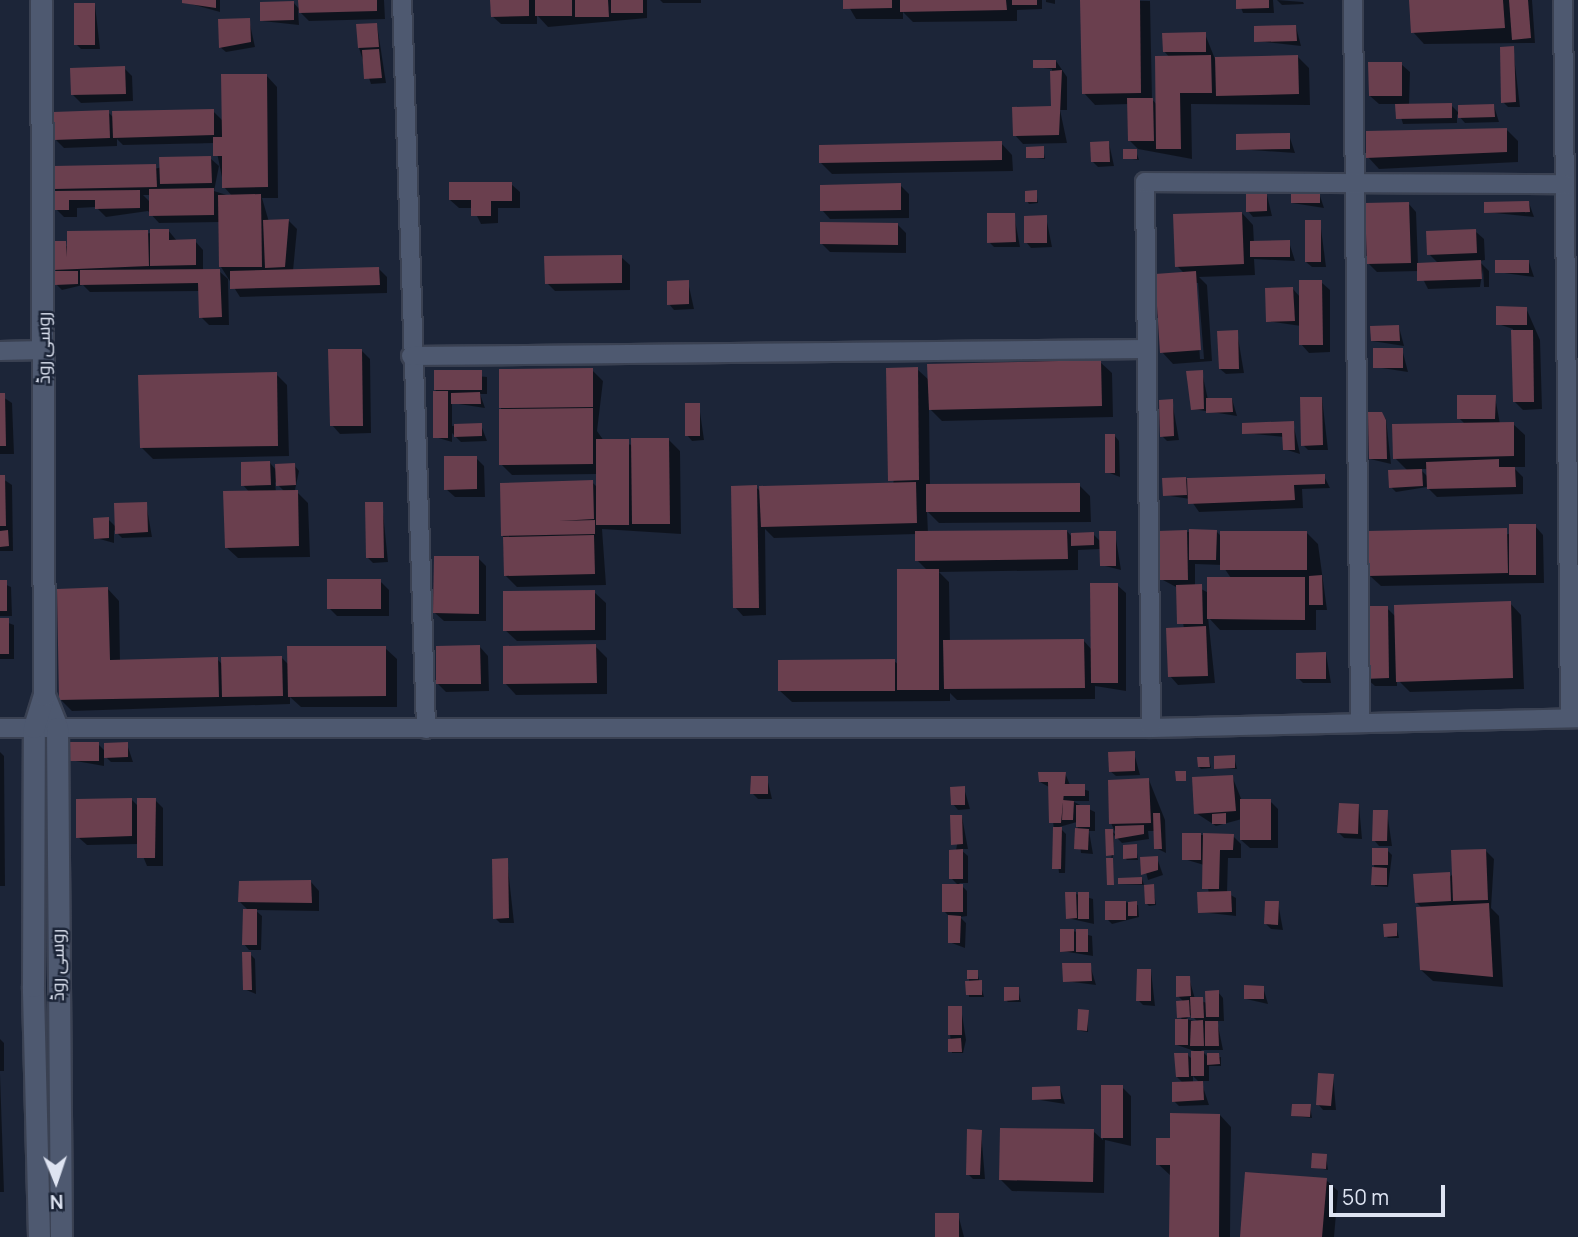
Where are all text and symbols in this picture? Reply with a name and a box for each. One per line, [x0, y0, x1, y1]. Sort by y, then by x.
street label: روسی روڈ [32, 312, 54, 384]
street label: روسی روڈ [46, 929, 68, 1001]
north arrow [21, 1146, 91, 1216]
scale bar [1333, 1170, 1448, 1214]
text: 50 m [1342, 1183, 1389, 1211]
text: N [49, 1189, 64, 1215]

